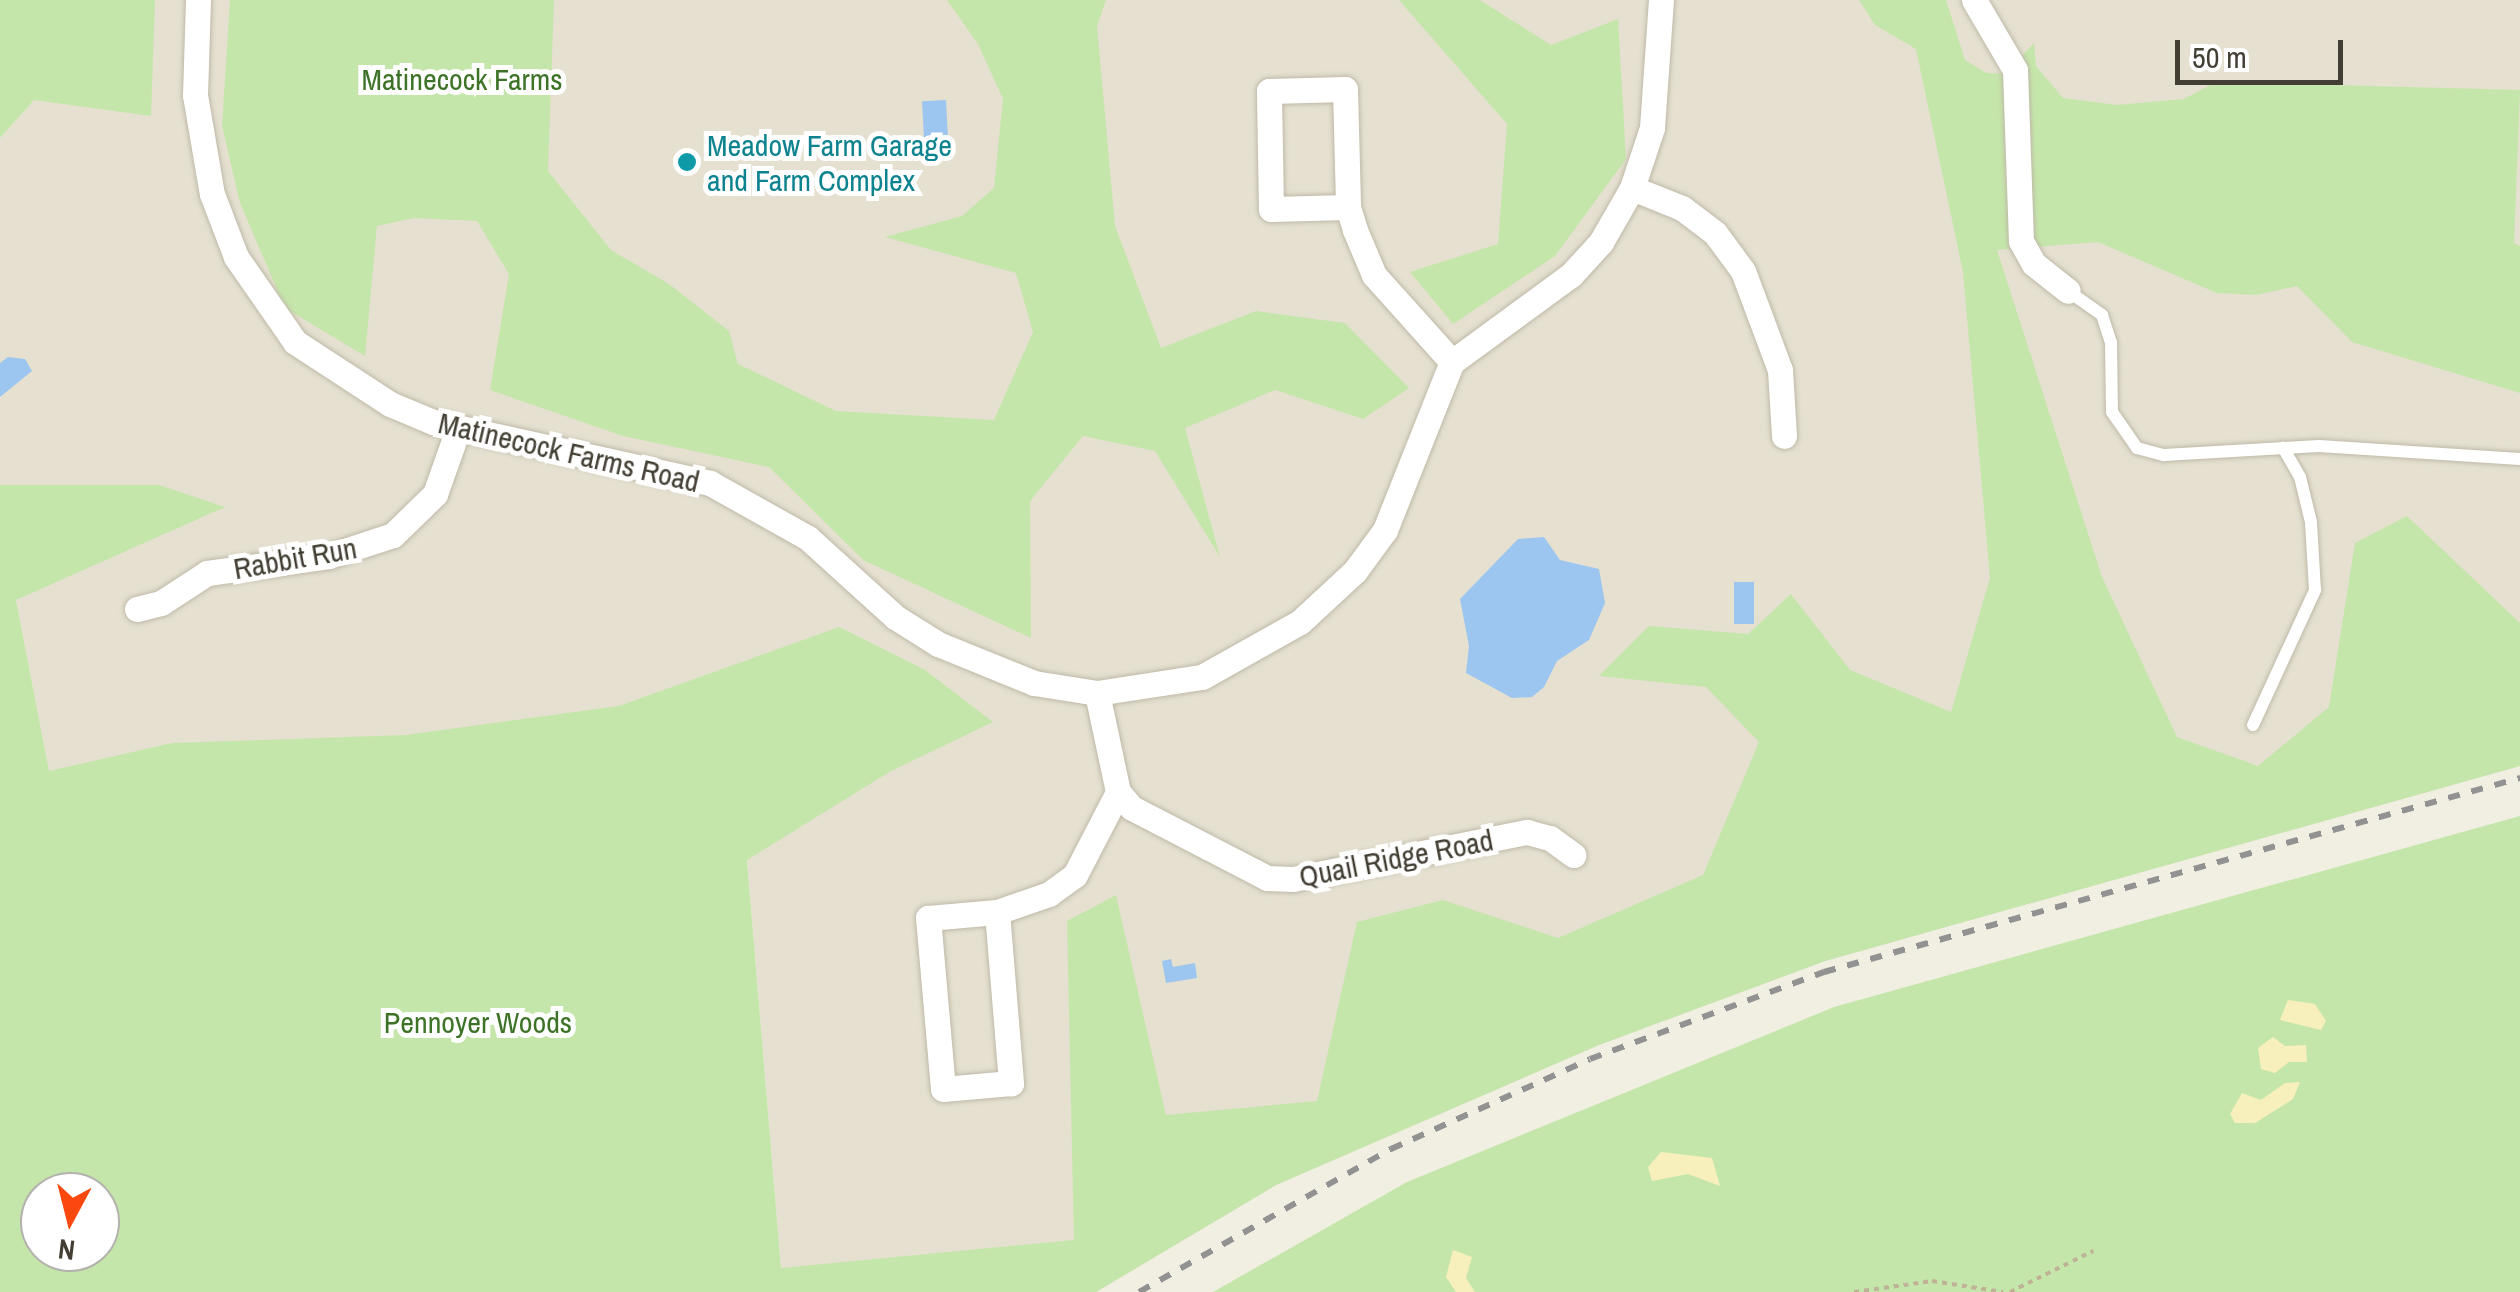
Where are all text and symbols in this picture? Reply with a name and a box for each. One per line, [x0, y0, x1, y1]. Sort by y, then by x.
scale bar [2180, 20, 2348, 82]
text: 50 m [2192, 37, 2247, 77]
park label: Matinecock Farms [361, 61, 563, 97]
place label: Meadow Farm Garage and Farm Complex [707, 127, 952, 198]
marker: Meadow Farm Garage and Farm Complex [676, 151, 698, 173]
street label: Matinecock Farms Road [435, 404, 703, 500]
street label: Rabbit Run [231, 529, 359, 587]
street label: Quail Ridge Road [1296, 822, 1496, 894]
park label: Pennoyer Woods [384, 1004, 572, 1040]
north arrow [20, 1172, 120, 1272]
text: N [56, 1230, 77, 1270]

